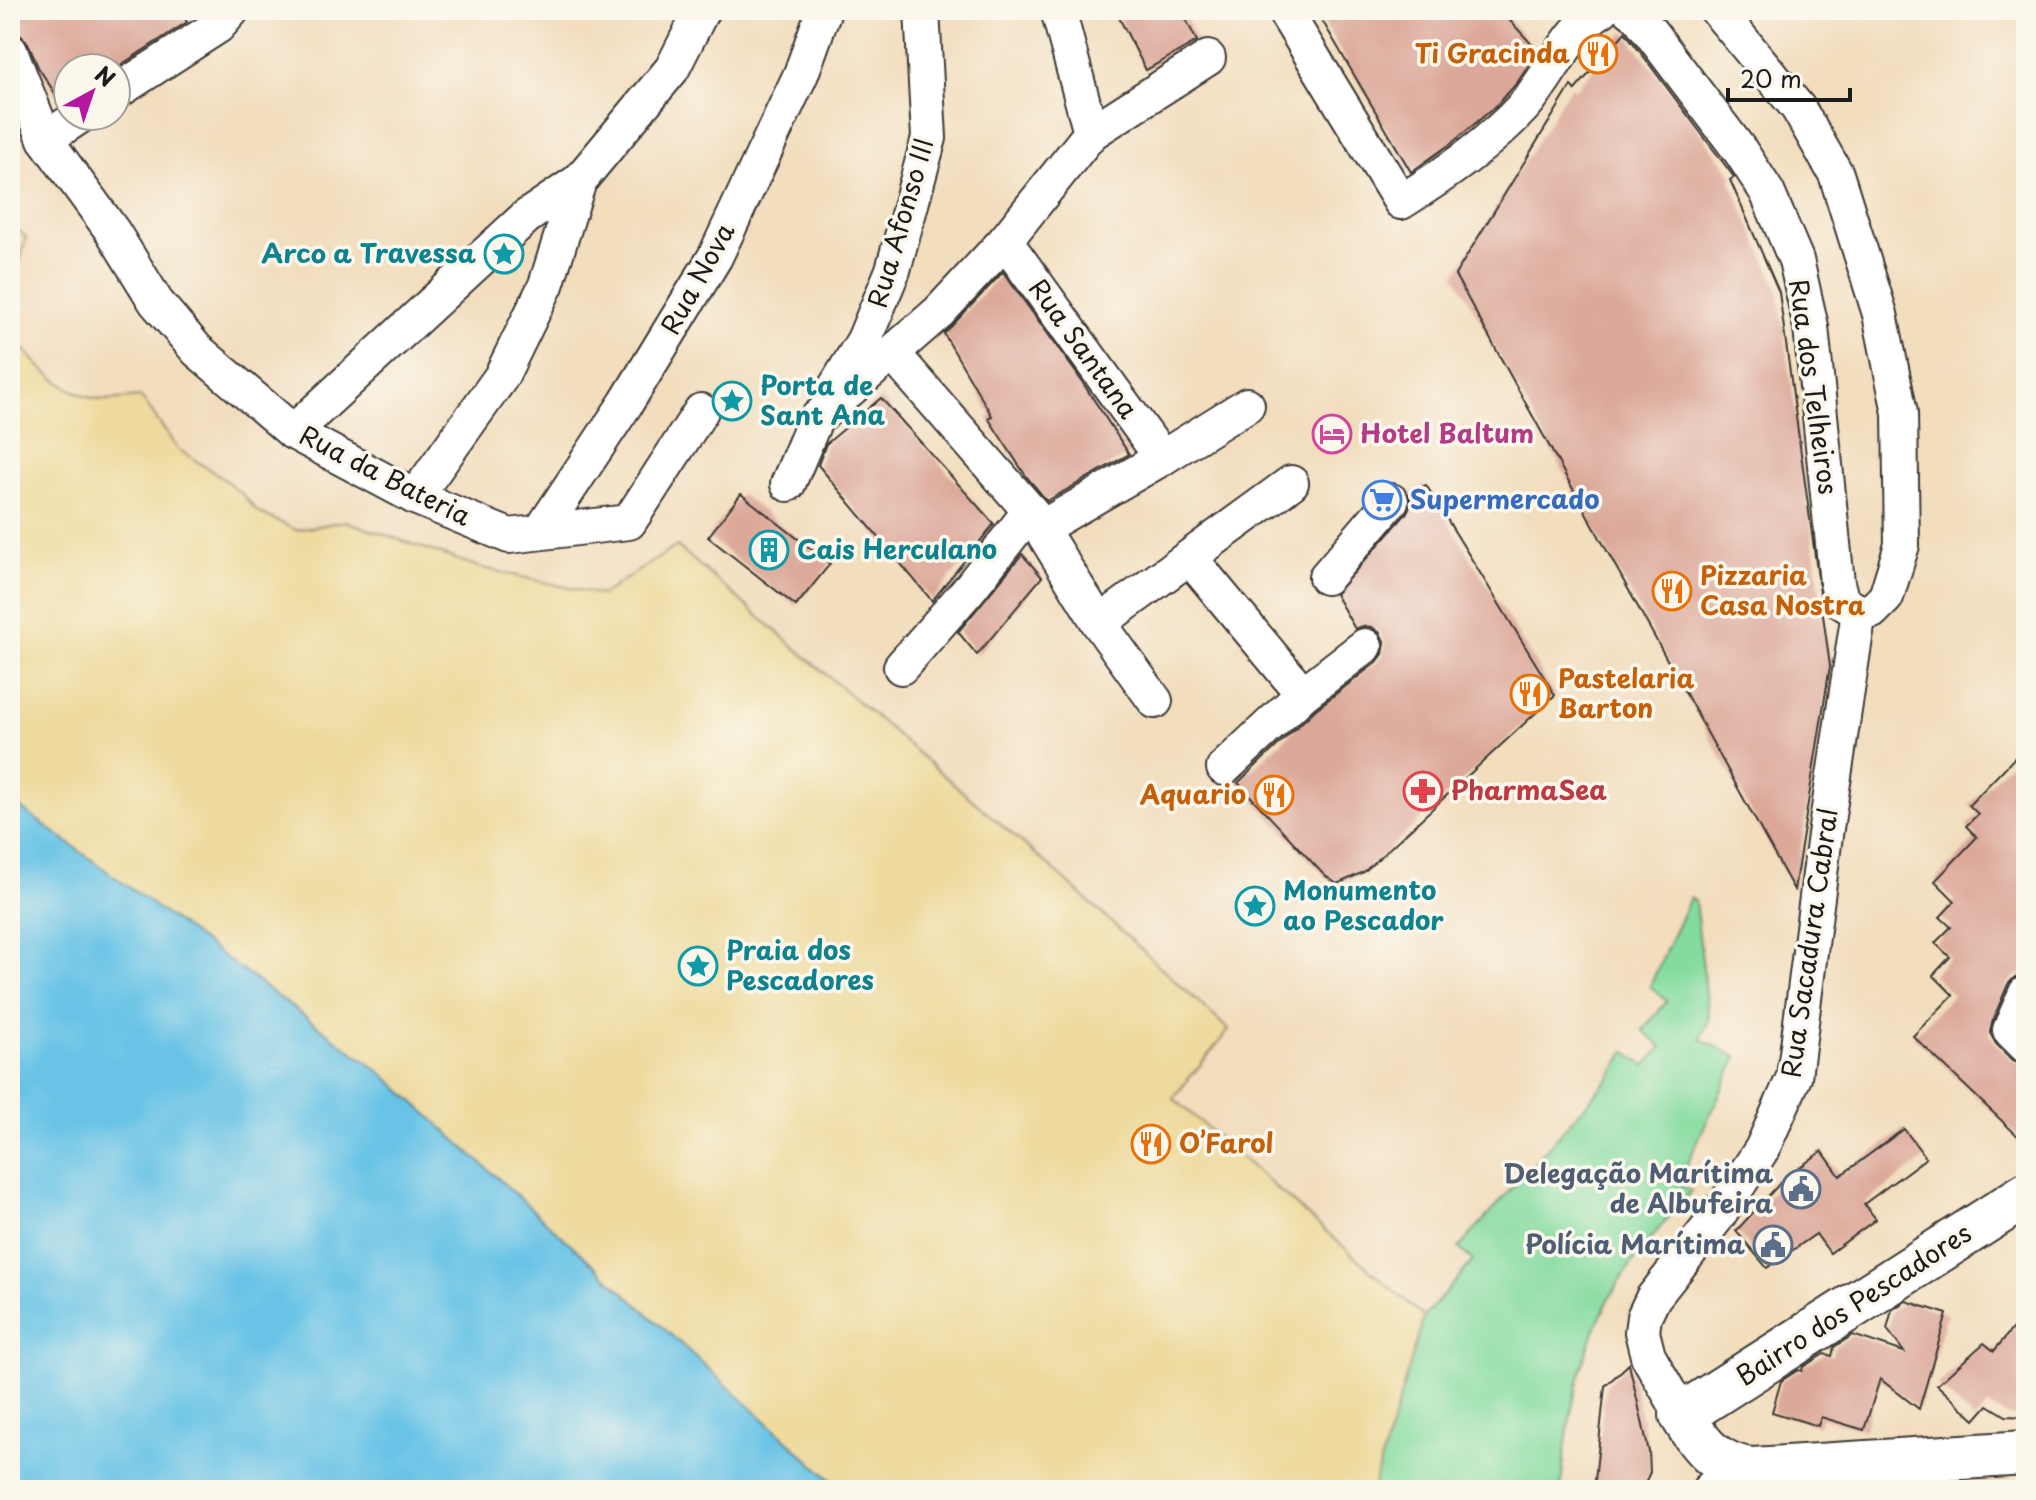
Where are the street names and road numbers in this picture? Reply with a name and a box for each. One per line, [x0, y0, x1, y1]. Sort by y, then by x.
street label: Rua Afonso III [857, 133, 942, 312]
street label: Rua Nova [650, 215, 743, 341]
street label: Rua Santana [1020, 270, 1149, 427]
street label: Rua dos Telheiros [1780, 277, 1849, 497]
street label: Rua da Bateria [293, 415, 479, 535]
street label: Rua Sacadura Cabral [1770, 805, 1847, 1080]
street label: Bairro dos Pescadores [1728, 1213, 1979, 1395]

